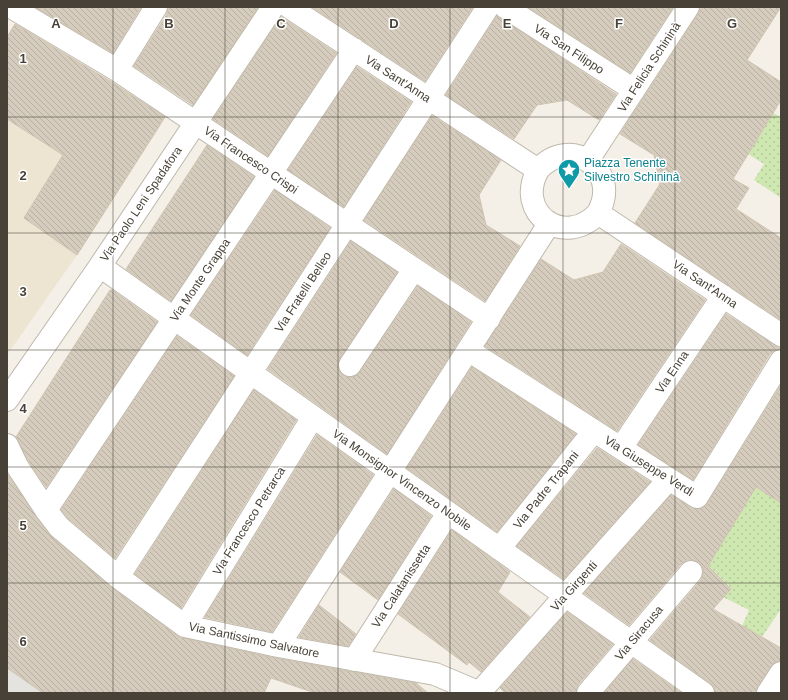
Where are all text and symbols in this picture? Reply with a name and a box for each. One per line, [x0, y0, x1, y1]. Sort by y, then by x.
text: A [51, 16, 61, 31]
text: B [164, 16, 174, 31]
text: C [276, 16, 286, 31]
text: D [389, 16, 399, 31]
text: E [503, 16, 512, 31]
text: G [727, 16, 737, 31]
street label: Via Felicia Schininà [615, 19, 683, 115]
street label: Via San Filippo [531, 21, 607, 77]
text: 1 [19, 51, 27, 66]
street label: Via Sant'Anna [363, 53, 434, 106]
street label: Via Francesco Crispi [201, 123, 301, 197]
street label: Via Paolo Leni Spadafora [97, 143, 185, 264]
place label: Piazza Tenente Silvestro Schininà [584, 156, 680, 184]
place icon: Piazza Tenente Silvestro Schininà [556, 157, 582, 190]
text: 2 [19, 168, 27, 183]
street label: Via Monte Grappa [167, 236, 233, 324]
street label: Via Fratelli Belleo [272, 249, 334, 335]
street label: Via Sant'Anna [670, 257, 740, 311]
text: 3 [19, 284, 27, 299]
street label: Via Enna [653, 348, 692, 396]
text: 4 [19, 401, 27, 416]
street label: Via Monsignor Vincenzo Nobile [330, 427, 474, 534]
street label: Via Giuseppe Verdi [602, 433, 696, 499]
street label: Via Padre Trapani [510, 448, 582, 532]
street label: Via Francesco Petrarca [210, 464, 288, 578]
text: 5 [19, 518, 27, 533]
street label: Via Calatanissetta [369, 541, 433, 630]
street label: Via Girgenti [548, 558, 600, 614]
street label: Via Siracusa [612, 603, 666, 663]
street label: Via Santissimo Salvatore [187, 619, 321, 661]
text: 6 [19, 634, 27, 649]

